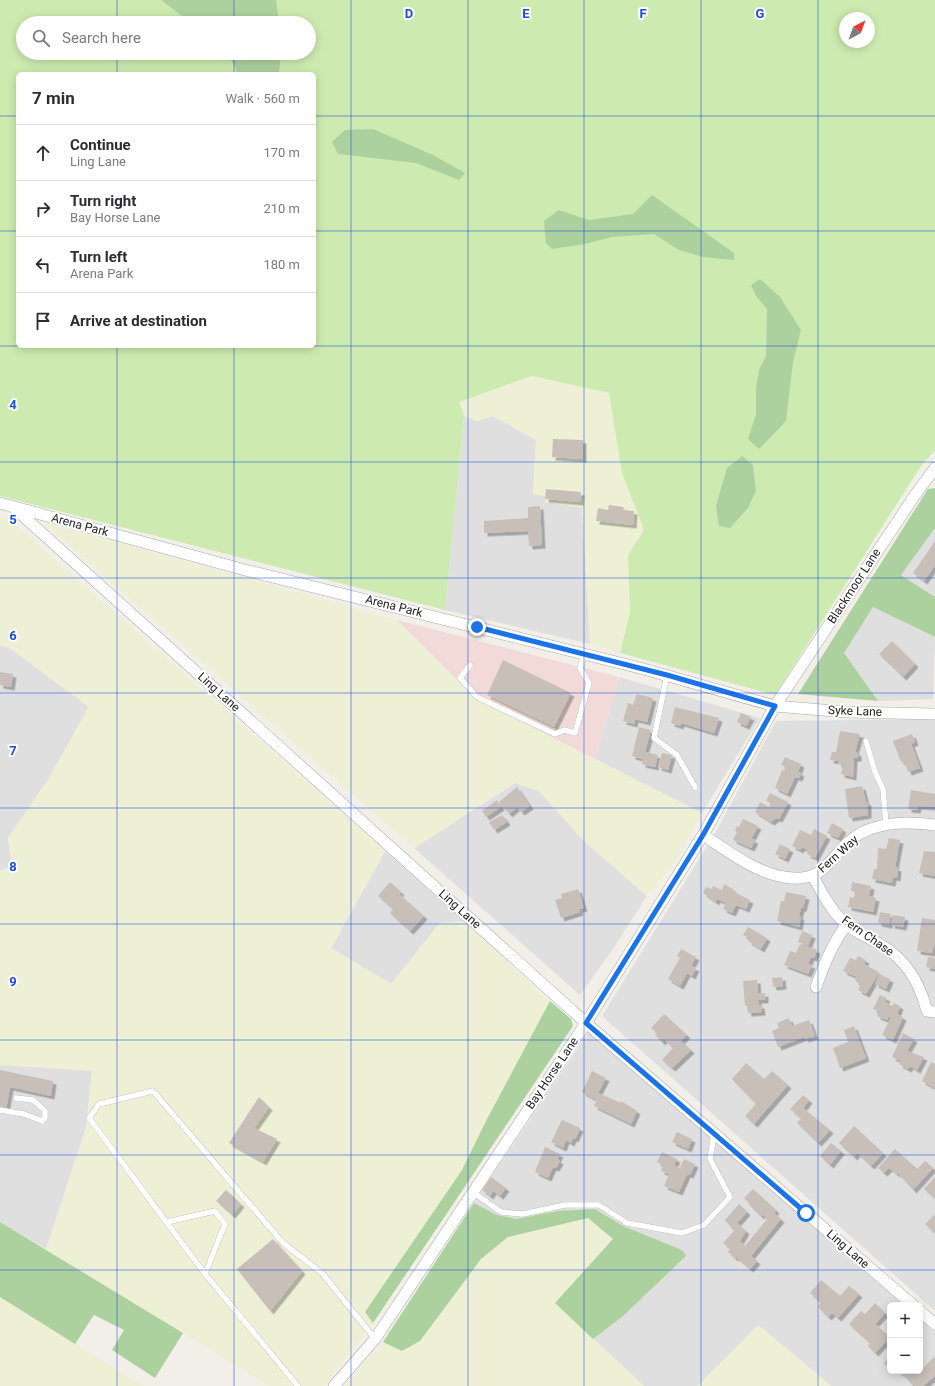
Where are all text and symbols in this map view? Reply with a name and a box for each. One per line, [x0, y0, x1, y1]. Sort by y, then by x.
text: D [405, 6, 413, 21]
text: E [522, 6, 530, 21]
text: F [639, 6, 647, 21]
text: G [756, 6, 765, 21]
north arrow [839, 12, 875, 48]
search box [16, 16, 316, 60]
icon: search [30, 27, 52, 49]
text: Search here [62, 29, 141, 47]
text: 7 min [32, 88, 75, 108]
text: Walk · 560 m [225, 91, 300, 106]
text: Continue [70, 136, 131, 154]
icon: ahead [32, 142, 54, 164]
text: 170 m [263, 145, 300, 160]
text: Ling Lane [70, 154, 126, 169]
text: Turn right [70, 192, 136, 210]
icon: right [32, 198, 54, 220]
text: 210 m [263, 201, 300, 216]
text: Bay Horse Lane [70, 210, 161, 225]
text: Turn left [70, 248, 127, 266]
icon: left [32, 254, 54, 276]
text: 180 m [263, 257, 300, 272]
text: Arena Park [70, 266, 133, 281]
icon: arrive [32, 310, 54, 332]
text: Arrive at destination [70, 312, 207, 330]
text: 4 [9, 397, 17, 412]
street label: Arena Park [50, 511, 111, 540]
text: 5 [9, 512, 17, 527]
street label: Blackmoor Lane [825, 546, 883, 626]
street label: Arena Park [364, 592, 425, 620]
route end [468, 618, 486, 636]
text: 6 [9, 628, 17, 643]
street label: Ling Lane [195, 669, 243, 715]
street label: Syke Lane [828, 703, 882, 719]
text: 7 [9, 743, 17, 758]
street label: Fern Way [815, 832, 861, 876]
text: 8 [9, 859, 17, 874]
street label: Ling Lane [436, 886, 484, 932]
street label: Fern Chase [839, 913, 897, 959]
text: 9 [9, 974, 17, 989]
street label: Bay Horse Lane [523, 1034, 581, 1112]
route start [797, 1204, 815, 1222]
street label: Ling Lane [824, 1227, 872, 1271]
map controls [887, 1302, 923, 1374]
button: + [887, 1302, 923, 1338]
button: − [887, 1338, 923, 1374]

